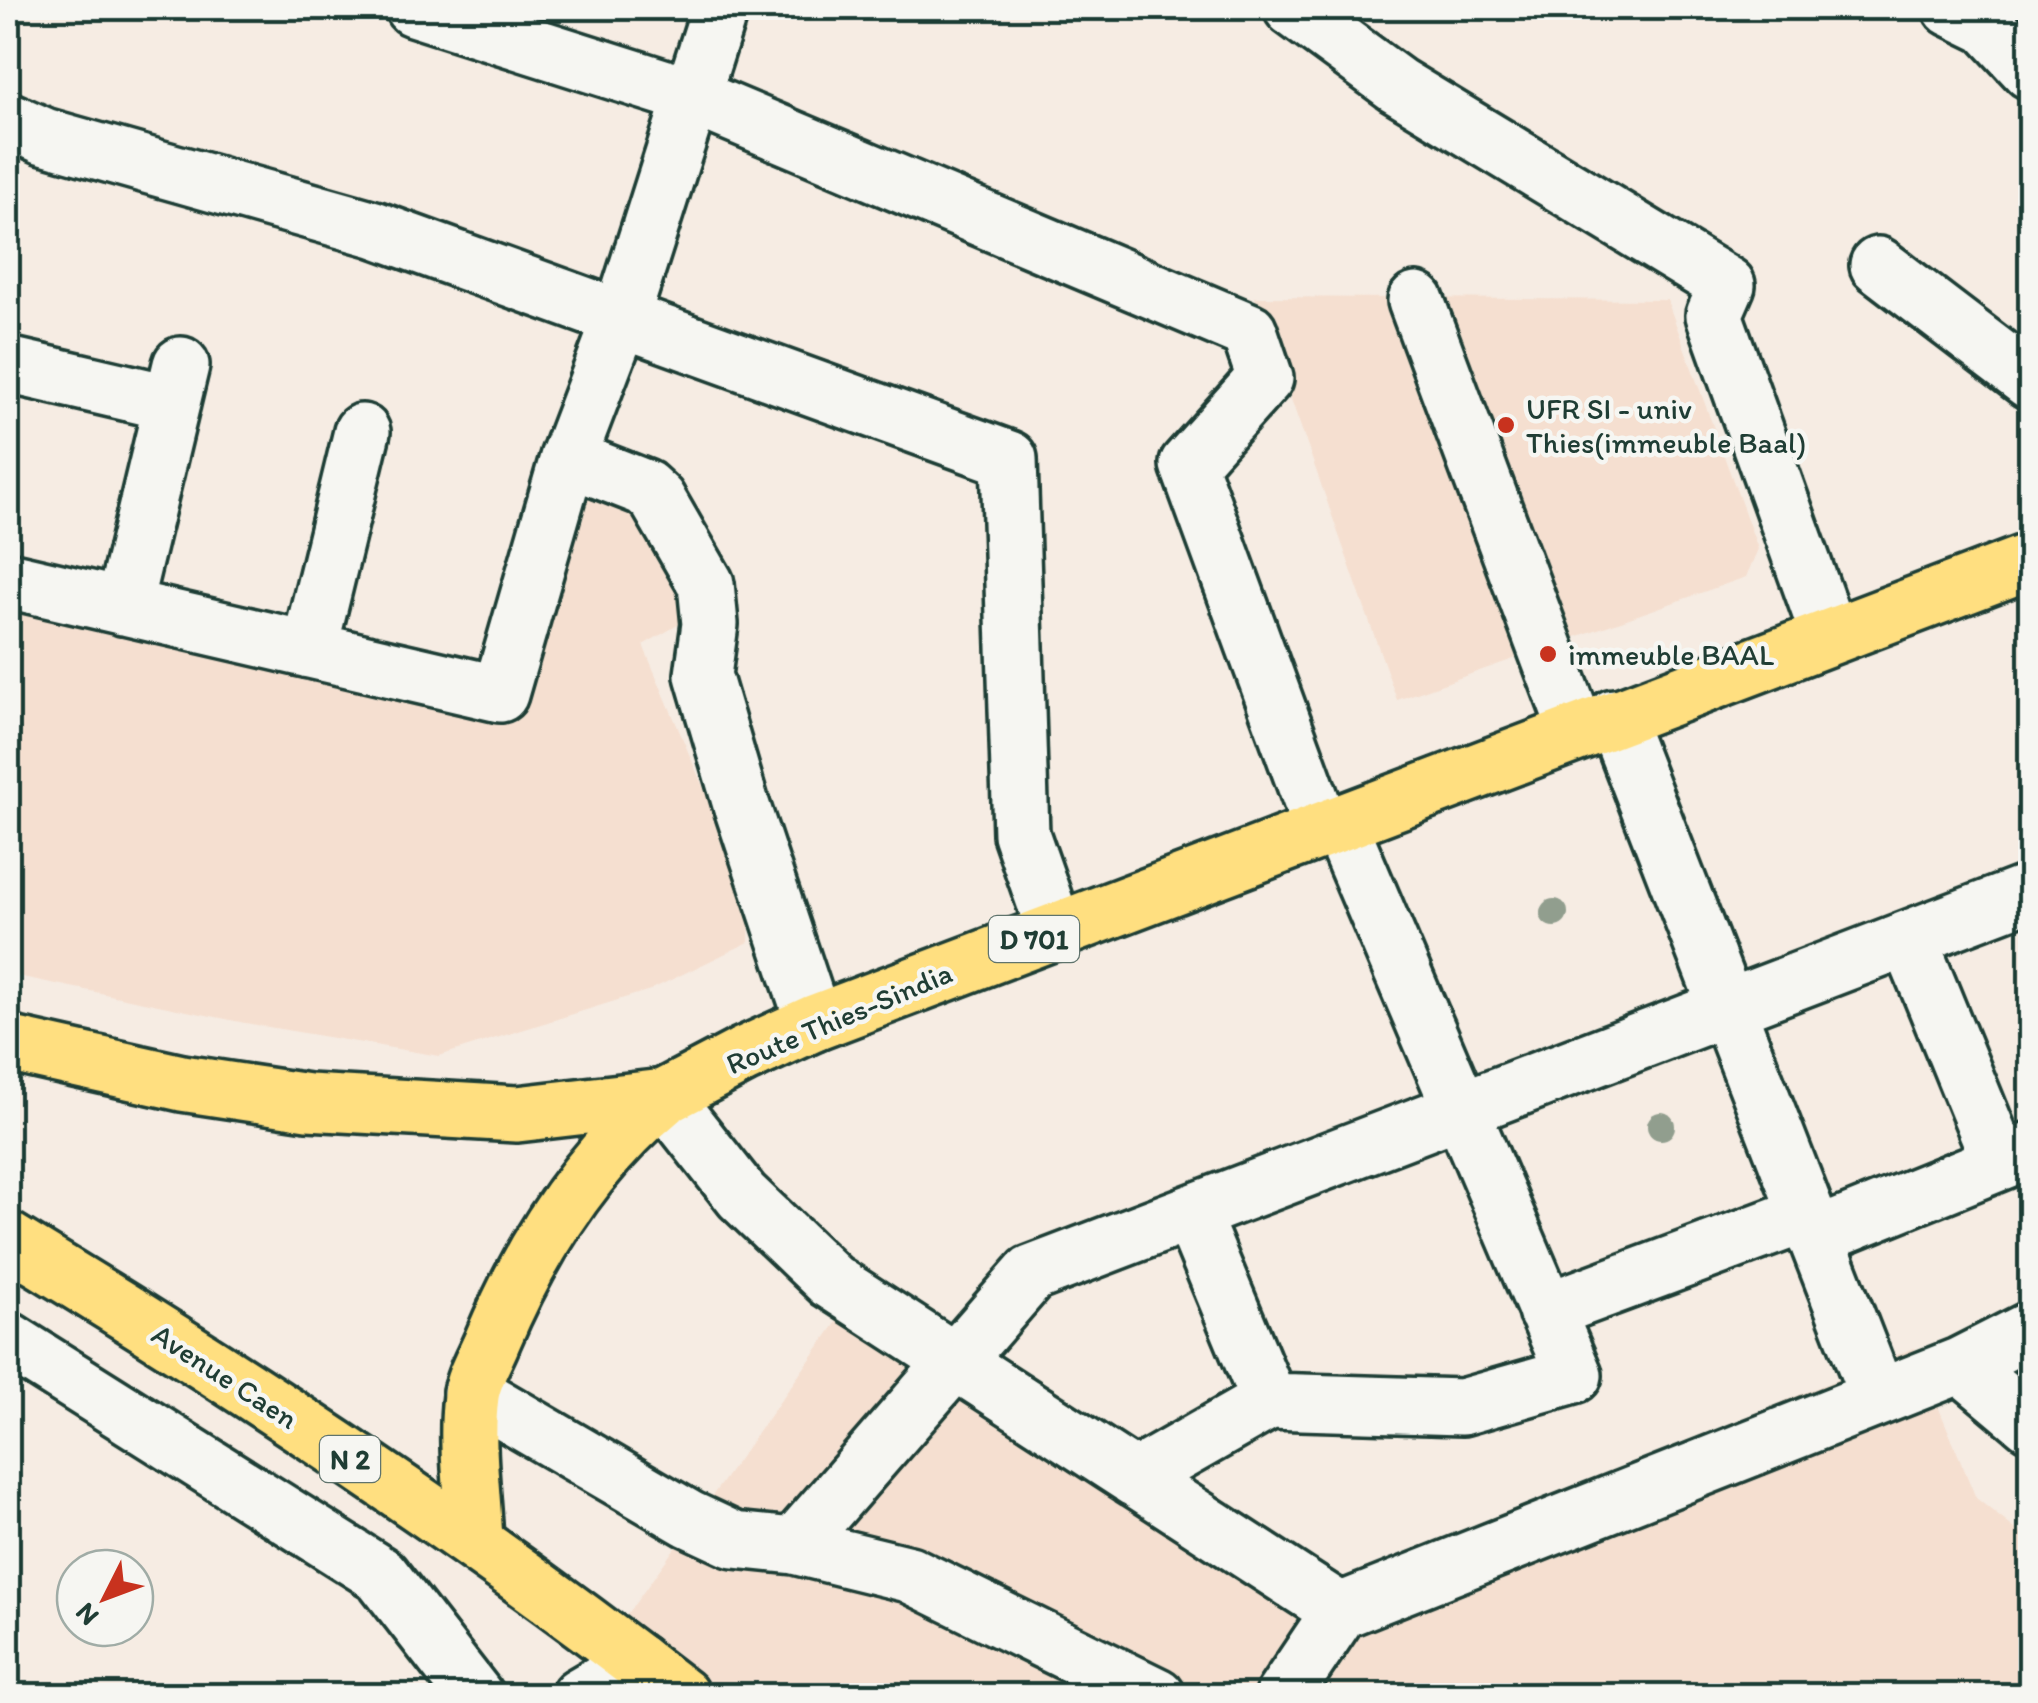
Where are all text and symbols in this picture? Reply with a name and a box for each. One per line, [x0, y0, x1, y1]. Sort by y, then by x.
place label: UFR SI - univ Thies(immeuble Baal) [1526, 390, 1806, 461]
marker: UFR SI - univ Thies(immeuble Baal) [1495, 414, 1517, 436]
place label: immeuble BAAL [1568, 636, 1774, 673]
marker: immeuble BAAL [1537, 643, 1559, 665]
road number: D 701 [989, 916, 1079, 962]
street label: Route Thies-Sindia [721, 954, 958, 1082]
street label: Avenue Caen [145, 1315, 305, 1437]
road number: N 2 [320, 1436, 380, 1482]
north arrow [55, 1548, 155, 1648]
text: N [67, 1596, 105, 1633]

